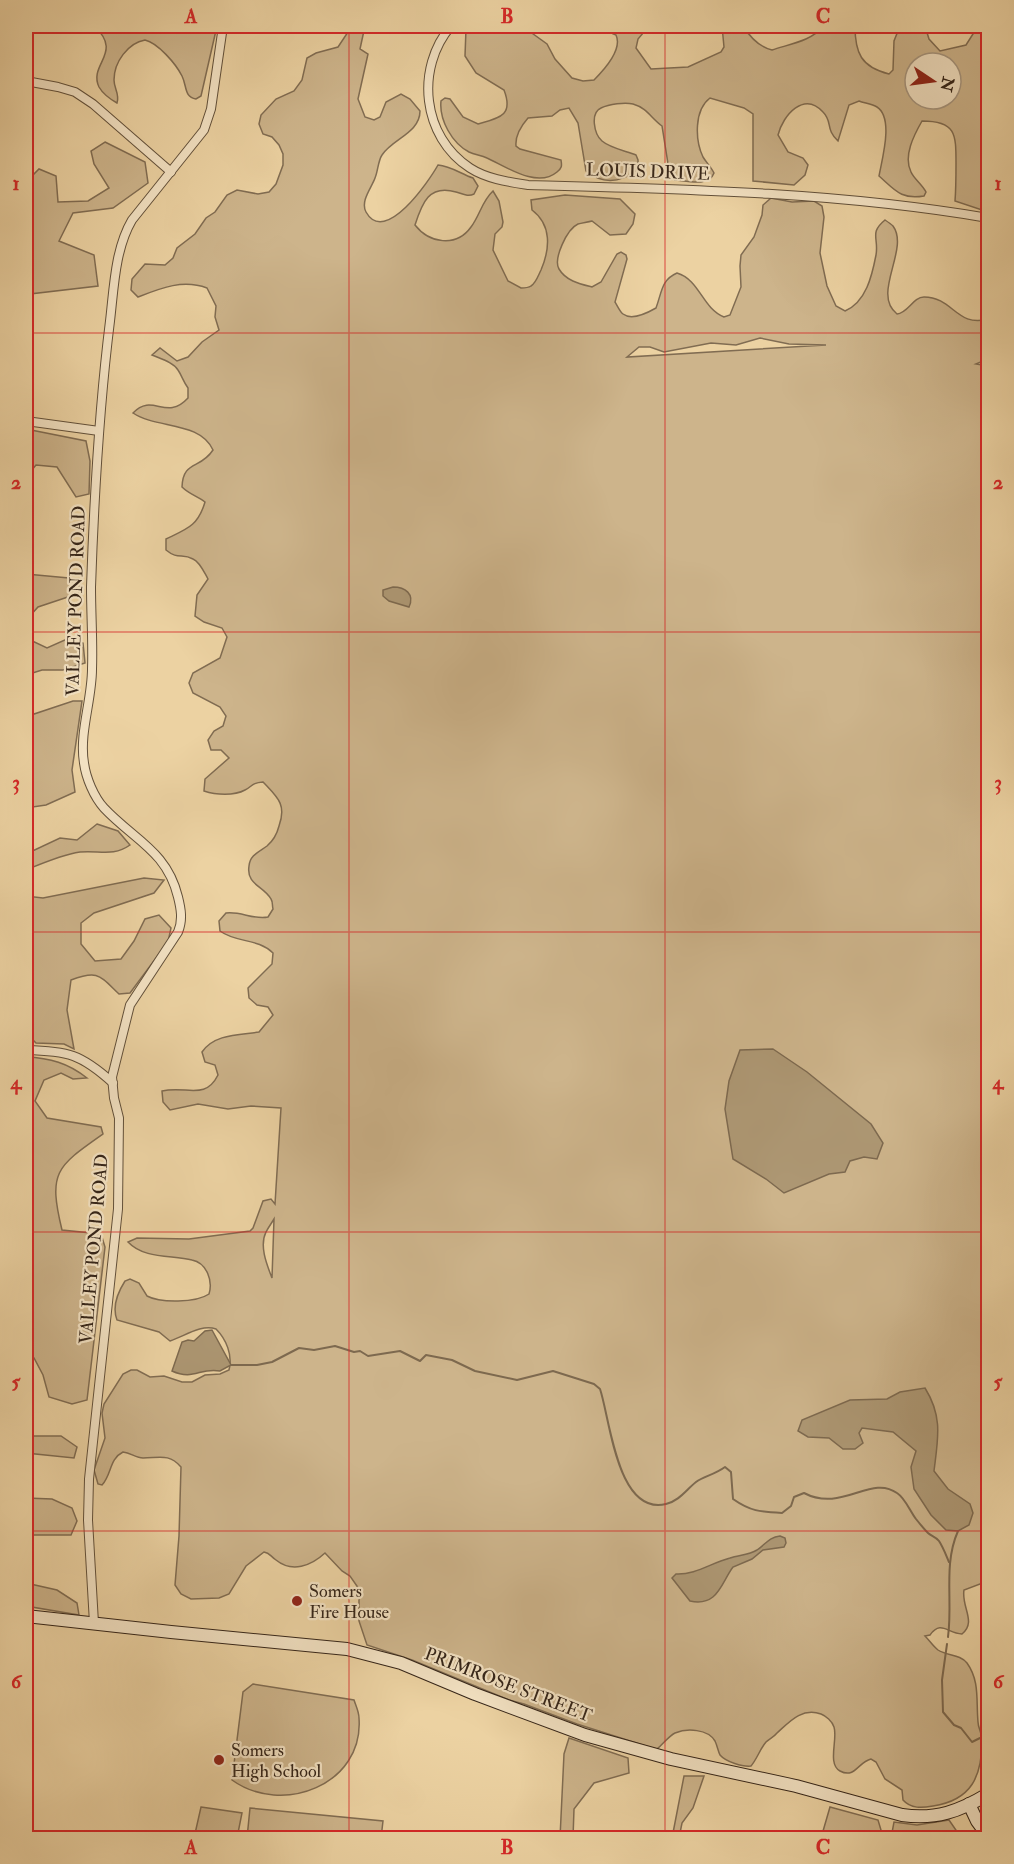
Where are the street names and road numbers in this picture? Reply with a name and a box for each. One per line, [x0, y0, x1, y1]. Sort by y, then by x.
street label: LOUIS DRIVE [586, 158, 710, 186]
street label: VALLEY POND ROAD [61, 505, 91, 697]
street label: VALLEY POND ROAD [74, 1153, 114, 1345]
street label: PRIMROSE STREET [421, 1642, 596, 1728]

